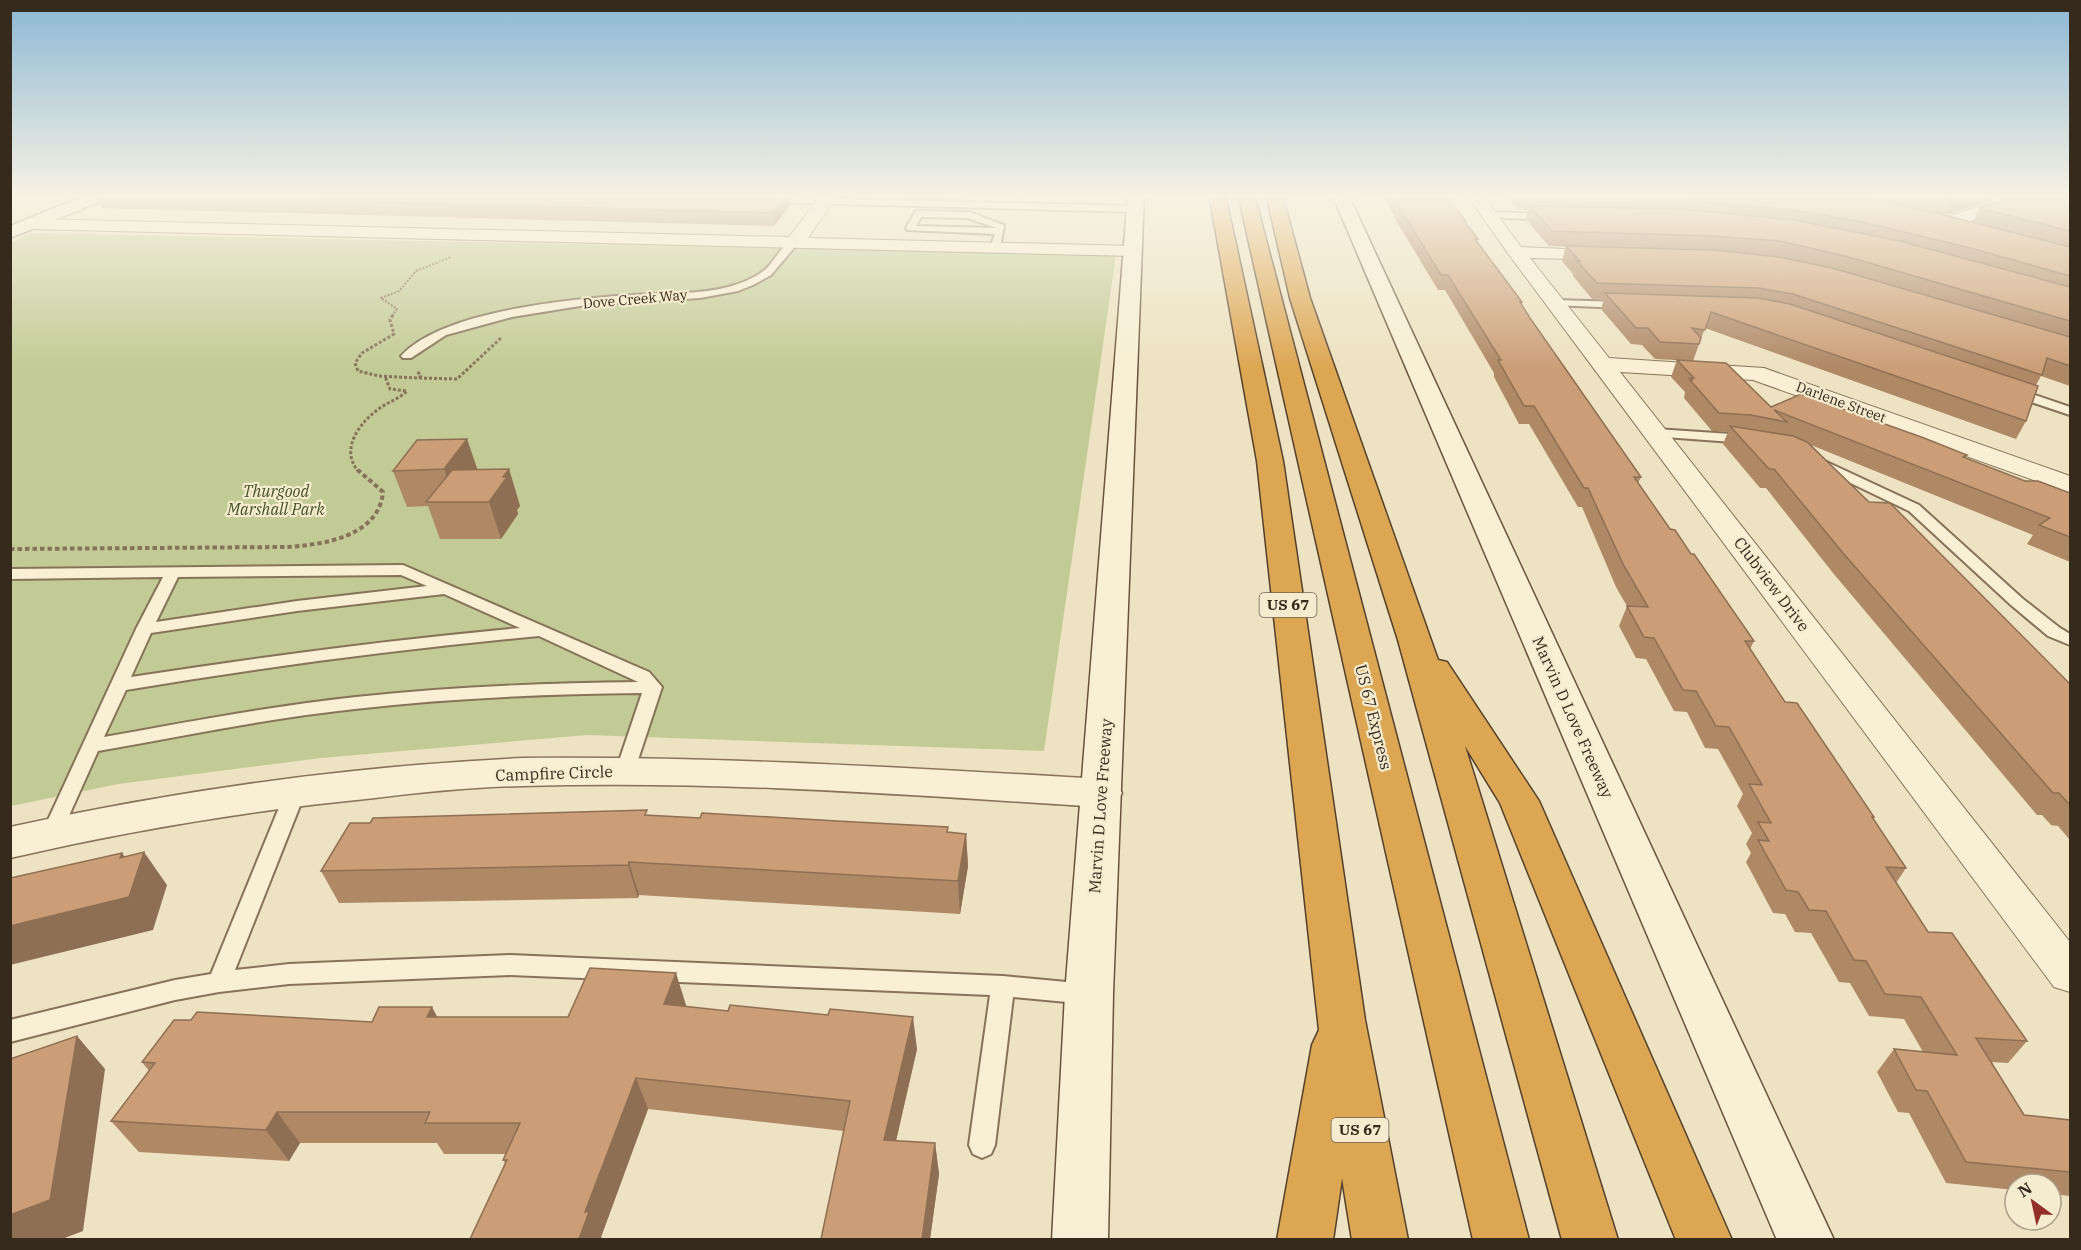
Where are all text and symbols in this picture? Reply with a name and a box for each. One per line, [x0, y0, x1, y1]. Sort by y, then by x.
street label: Dove Creek Way [582, 285, 689, 313]
street label: Darlene Street [1794, 377, 1889, 427]
park label: Thurgood Marshall Park [226, 481, 325, 519]
street label: Clubview Drive [1730, 533, 1814, 635]
road number: US 67 [1260, 593, 1316, 617]
street label: Marvin D Love Freeway [1528, 633, 1618, 801]
street label: US 67 Express [1351, 662, 1397, 772]
street label: Marvin D Love Freeway [1084, 718, 1116, 894]
street label: Campfire Circle [495, 761, 613, 785]
road number: US 67 [1332, 1118, 1388, 1142]
north arrow [2003, 1172, 2063, 1232]
text: N [2014, 1178, 2036, 1201]

